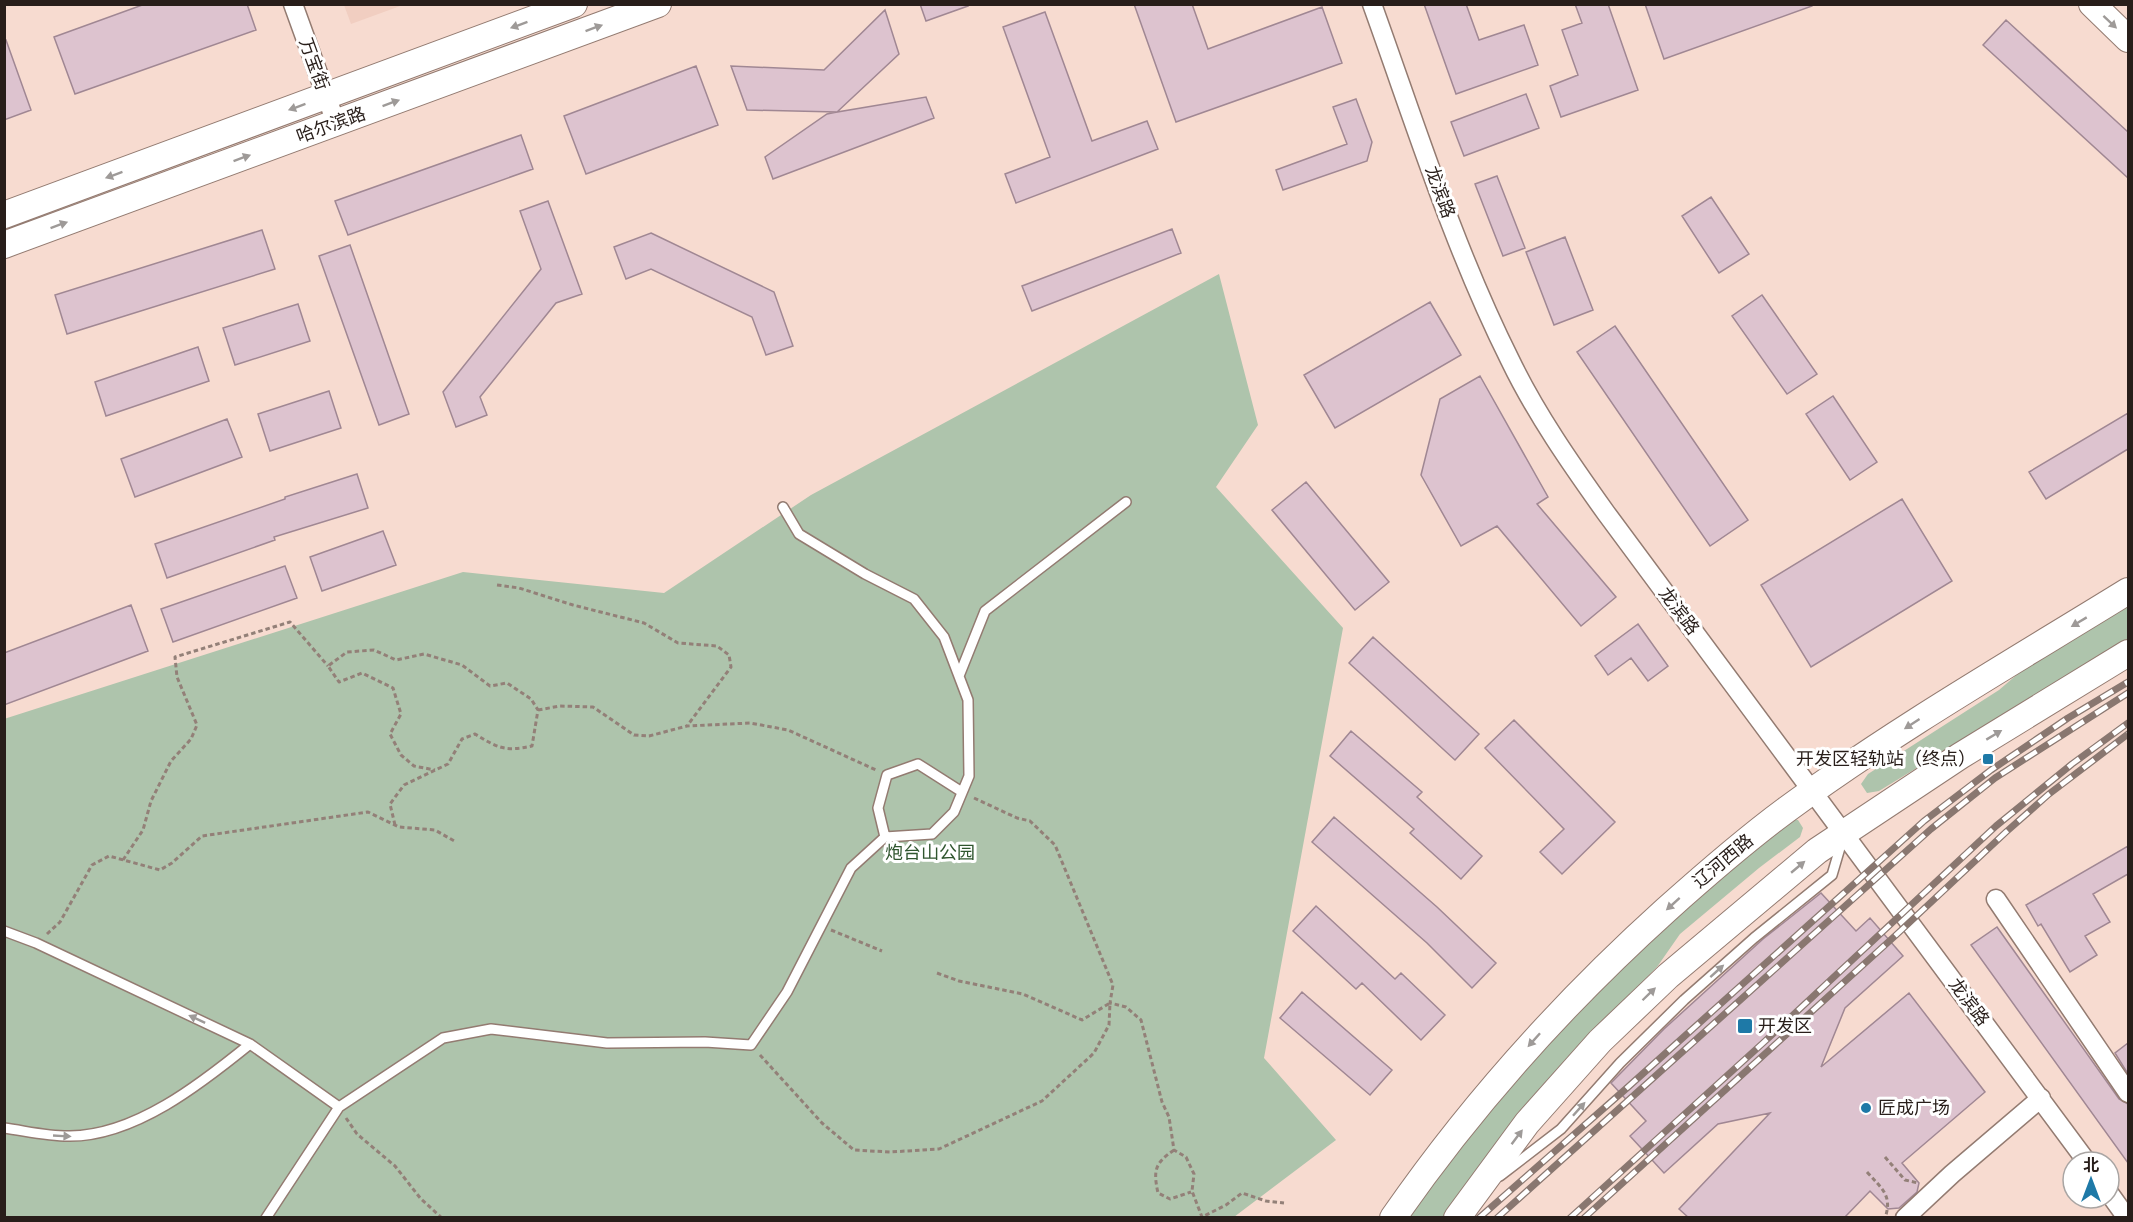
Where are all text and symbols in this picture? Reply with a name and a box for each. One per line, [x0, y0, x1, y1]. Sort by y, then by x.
one-way arrow [2102, 15, 2117, 28]
one-way arrow [510, 20, 528, 30]
one-way arrow [585, 23, 603, 32]
street label: 万宝街 [293, 34, 335, 93]
one-way arrow [382, 97, 400, 107]
street label: 哈尔滨路 [293, 100, 369, 149]
one-way arrow [287, 102, 305, 112]
one-way arrow [234, 152, 252, 162]
street label: 龙滨路 [1419, 162, 1461, 221]
one-way arrow [104, 170, 122, 180]
one-way arrow [51, 220, 69, 230]
street label: 龙滨路 [1653, 582, 1706, 640]
one-way arrow [2071, 616, 2087, 627]
one-way arrow [1905, 718, 1921, 730]
one-way arrow [1986, 730, 2002, 741]
place label: 开发区轻轨站（终点） [1796, 746, 1976, 771]
marker: 开发区轻轨站（终点） [1981, 752, 1995, 766]
street label: 辽河西路 [1687, 828, 1758, 893]
park label: 炮台山公园 [885, 840, 975, 865]
one-way arrow [1790, 861, 1806, 874]
one-way arrow [1666, 897, 1681, 910]
one-way arrow [1709, 964, 1724, 978]
street label: 龙滨路 [1943, 973, 1996, 1031]
one-way arrow [1642, 987, 1656, 1001]
place label: 开发区 [1758, 1013, 1812, 1038]
one-way arrow [189, 1014, 206, 1023]
marker: 开发区 [1736, 1017, 1754, 1035]
one-way arrow [1527, 1033, 1541, 1048]
place label: 匠成广场 [1878, 1095, 1950, 1120]
marker: 匠成广场 [1859, 1101, 1873, 1115]
one-way arrow [1572, 1102, 1585, 1117]
one-way arrow [1511, 1129, 1523, 1145]
one-way arrow [53, 1131, 72, 1140]
north arrow [2061, 1150, 2121, 1210]
text: 北 [2083, 1154, 2099, 1177]

